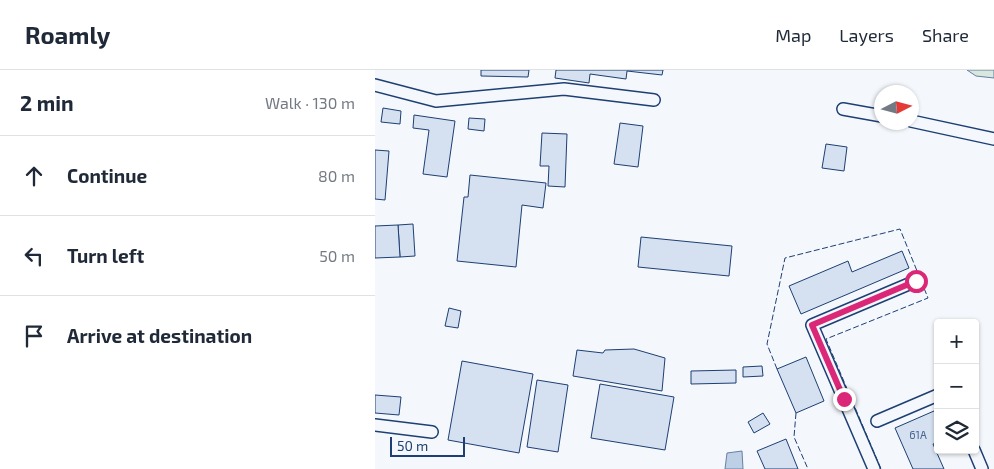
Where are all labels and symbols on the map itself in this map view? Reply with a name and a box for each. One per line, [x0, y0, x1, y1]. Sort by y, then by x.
north arrow [874, 85, 919, 130]
route start [905, 270, 928, 293]
route end [833, 388, 856, 411]
house number: 61А [909, 428, 927, 441]
scale bar [390, 434, 465, 457]

